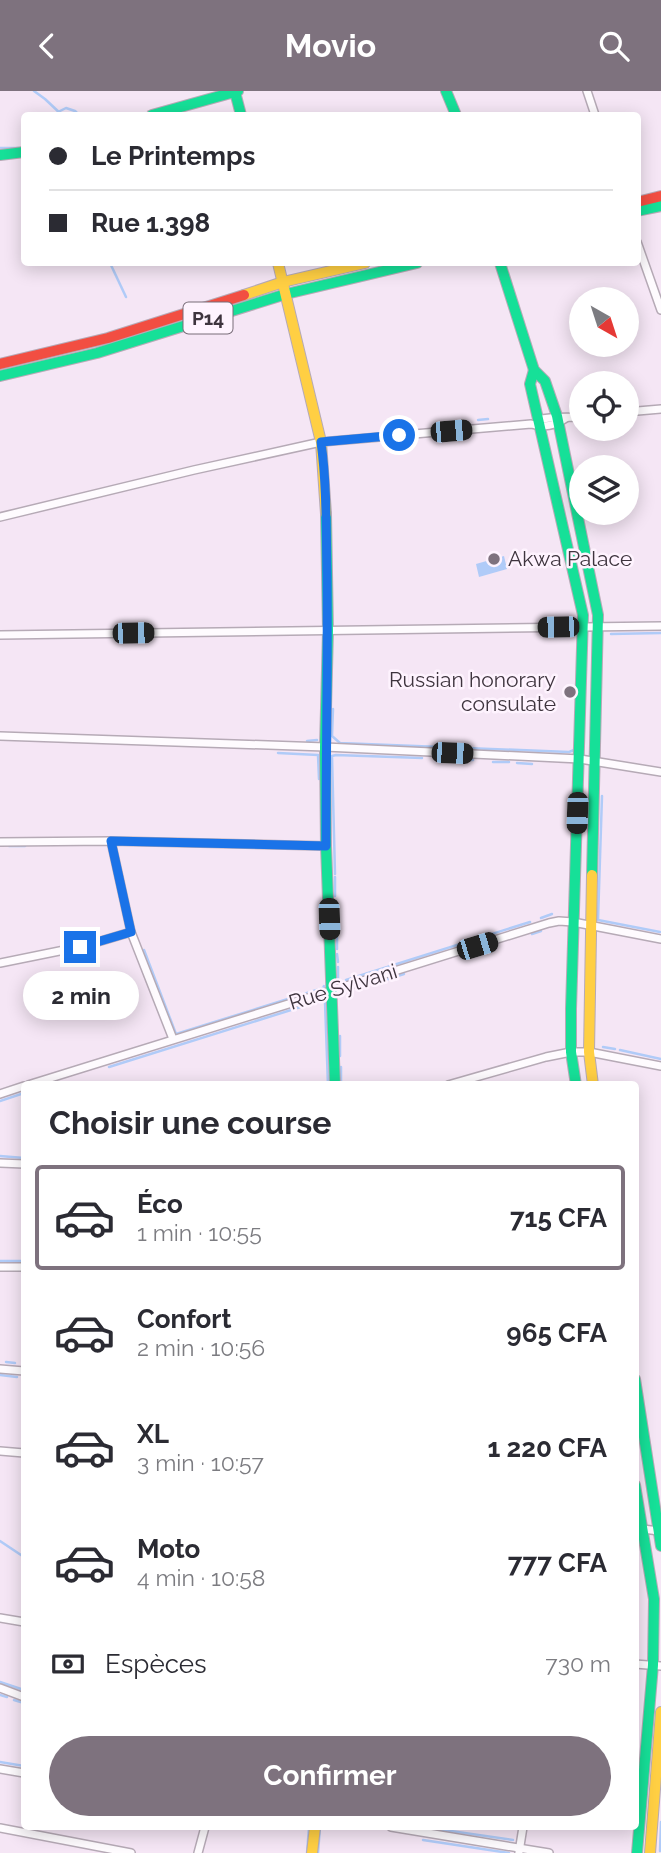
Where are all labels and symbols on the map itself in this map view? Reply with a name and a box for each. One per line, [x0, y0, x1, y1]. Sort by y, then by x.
north arrow [569, 287, 639, 357]
road number: P14 [184, 303, 232, 334]
route start [383, 419, 415, 451]
car [430, 419, 473, 443]
place label: Akwa Palace [508, 546, 632, 571]
marker: Akwa Palace [486, 551, 502, 567]
car [537, 616, 580, 638]
car [112, 622, 155, 644]
place label: Russian honorary consulate [389, 667, 556, 716]
marker: Russian honorary consulate [562, 684, 578, 700]
car [431, 742, 474, 764]
car [566, 792, 589, 834]
car [318, 898, 341, 940]
car [454, 930, 501, 962]
route end [64, 931, 96, 963]
street label: Rue Sylvani [286, 958, 400, 1015]
callout: 2 min [22, 971, 138, 1021]

